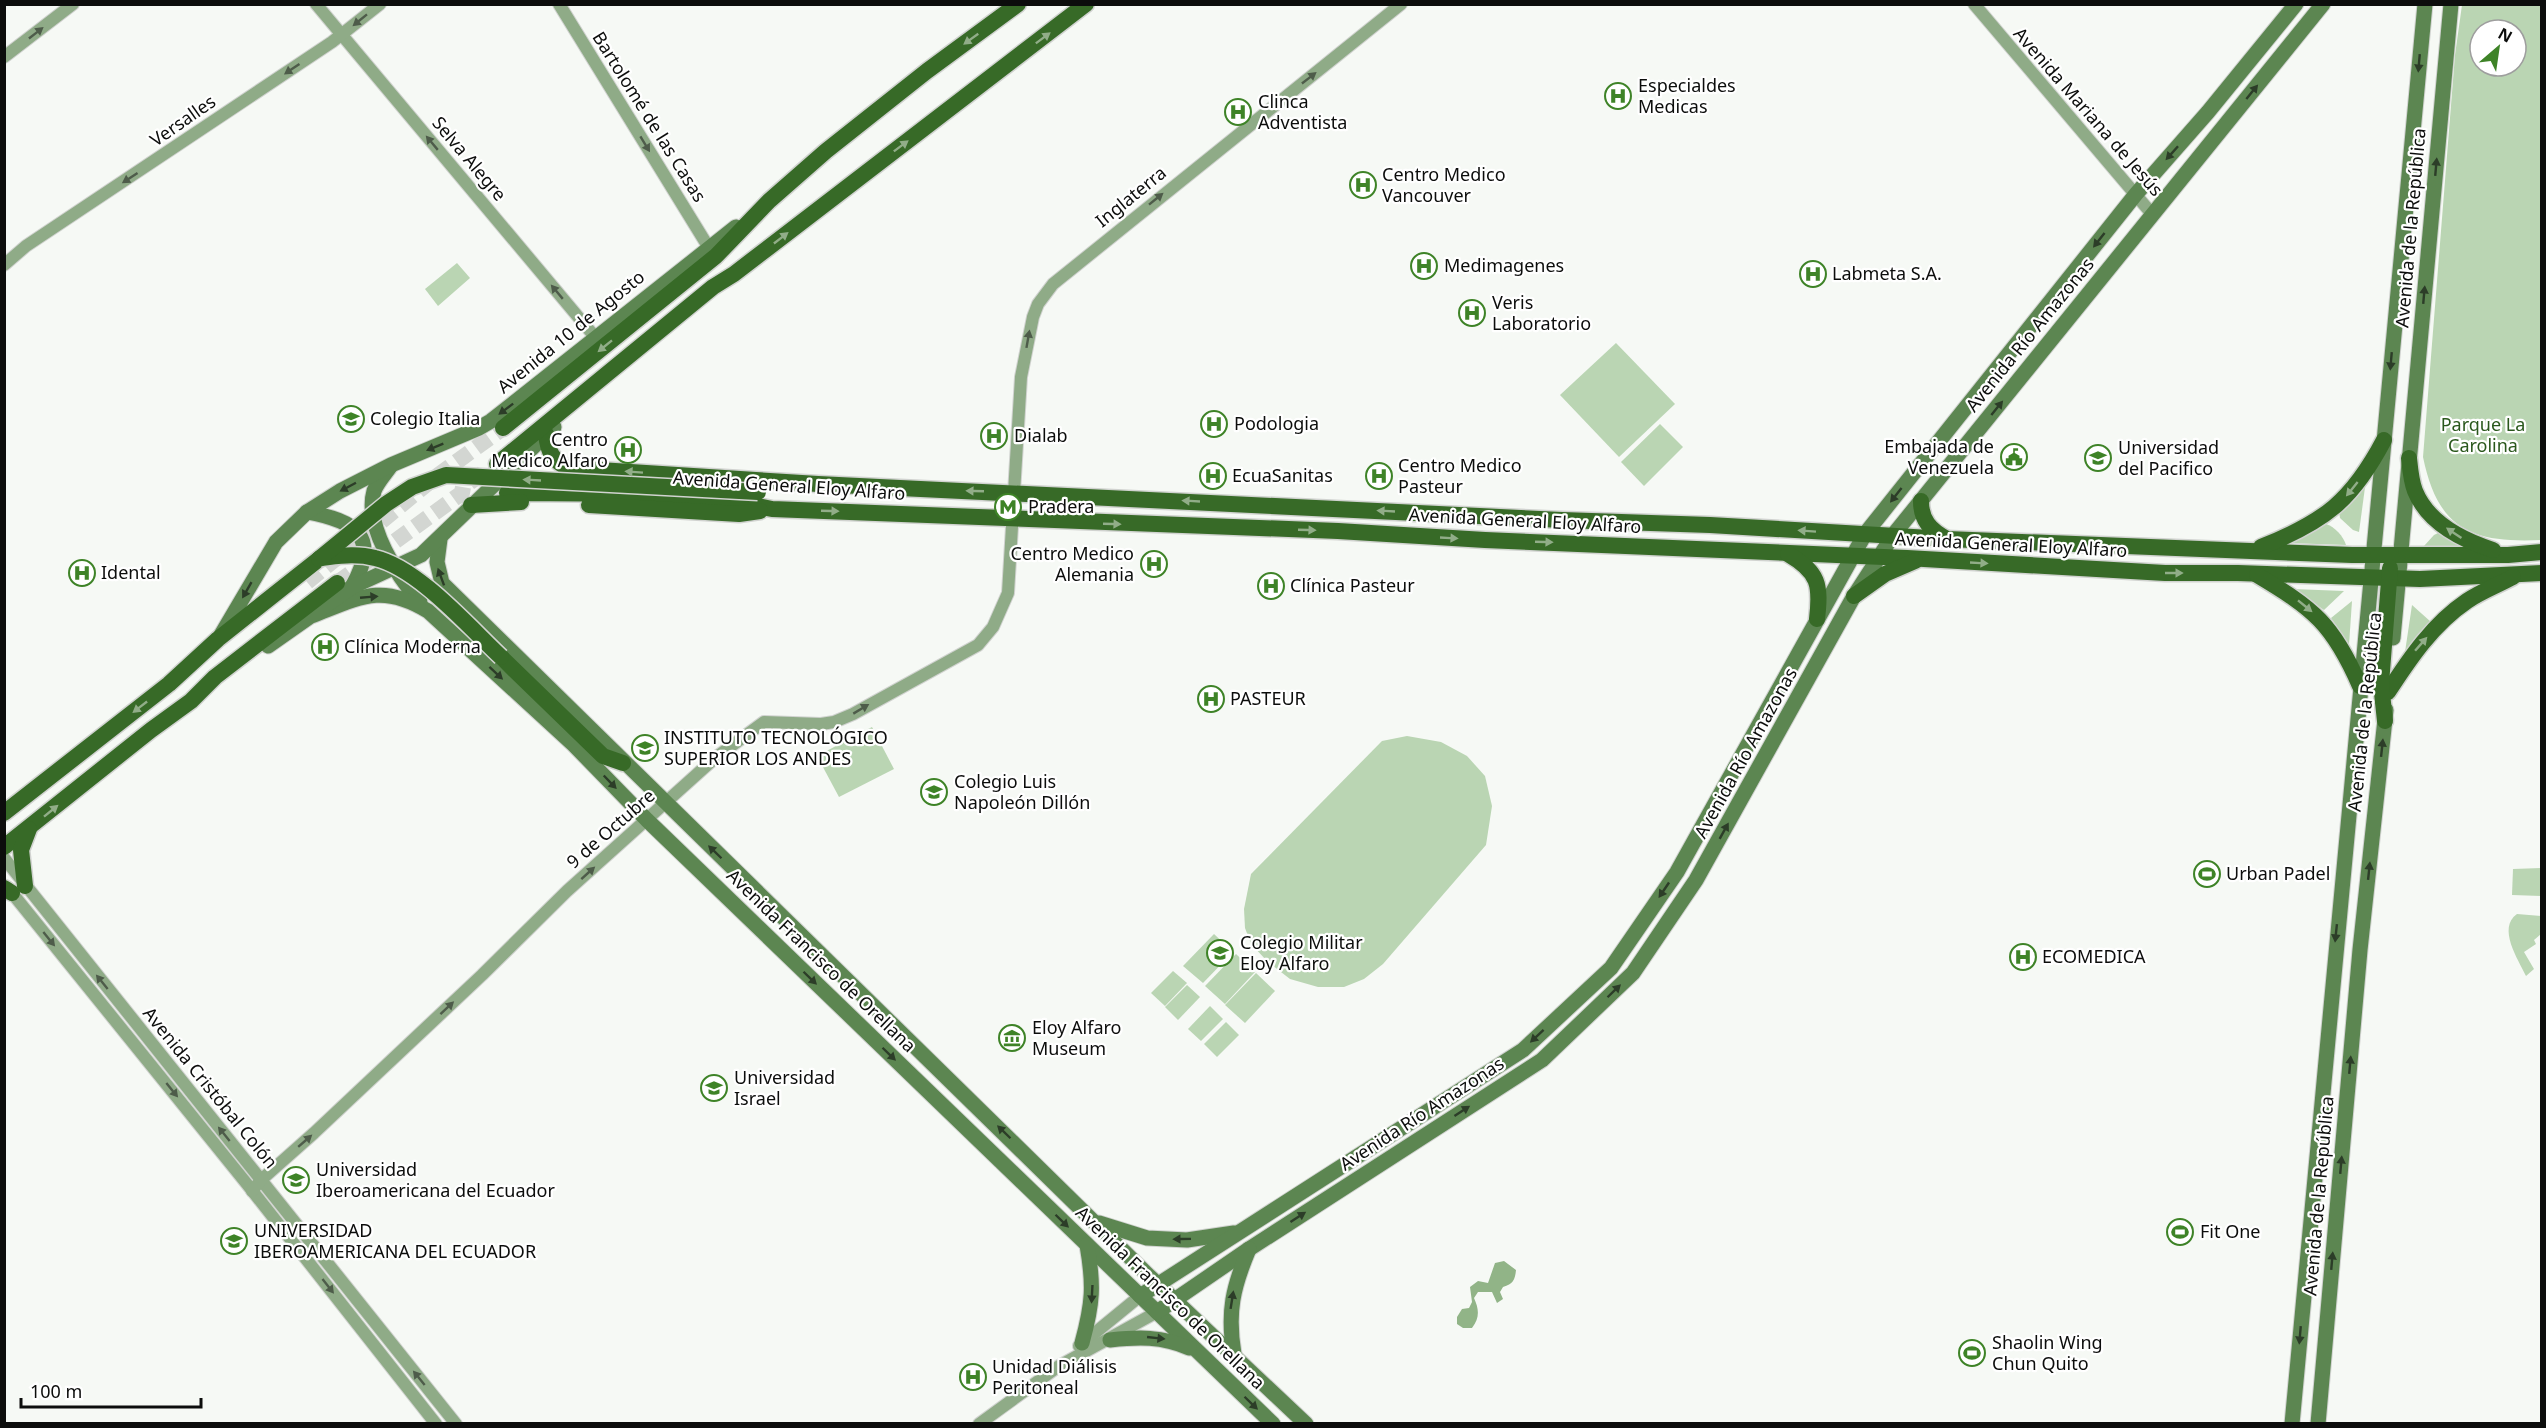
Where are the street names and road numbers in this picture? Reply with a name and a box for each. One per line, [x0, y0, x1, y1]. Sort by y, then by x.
street label: Avenida Mariana de Jesús [2009, 22, 2169, 201]
street label: Bartolomé de las Casas [588, 27, 712, 206]
street label: Versalles [145, 89, 220, 151]
street label: Selva Alegre [427, 111, 512, 206]
street label: Avenida de la República [2389, 127, 2431, 329]
street label: Inglaterra [1090, 160, 1171, 232]
street label: Avenida Río Amazonas [1960, 252, 2099, 416]
street label: Avenida 10 de Agosto [492, 264, 649, 398]
street label: Avenida General Eloy Alfaro [672, 465, 906, 505]
street label: Avenida General Eloy Alfaro [1408, 502, 1642, 538]
street label: Avenida General Eloy Alfaro [1894, 526, 2128, 562]
street label: Avenida de la República [2342, 611, 2386, 813]
street label: Avenida Río Amazonas [1688, 663, 1802, 842]
street label: 9 de Octubre [561, 783, 660, 873]
street label: Avenida Francisco de Orellana [722, 863, 921, 1057]
street label: Avenida Cristóbal Colón [138, 1002, 283, 1173]
street label: Avenida Río Amazonas [1335, 1051, 1508, 1175]
street label: Avenida de la República [2297, 1095, 2339, 1297]
street label: Avenida Francisco de Orellana [1071, 1200, 1270, 1394]

